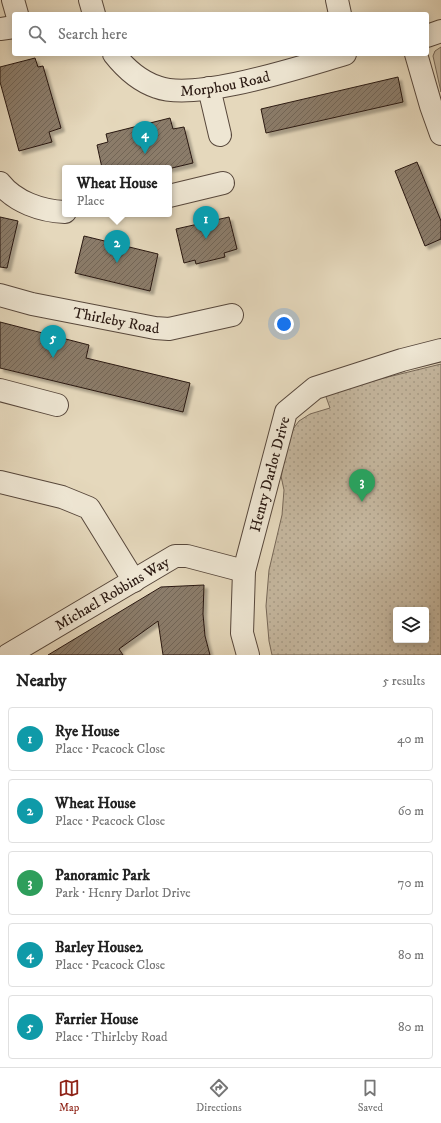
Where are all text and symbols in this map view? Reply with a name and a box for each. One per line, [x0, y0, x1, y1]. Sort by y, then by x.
search box [12, 12, 429, 56]
icon: search [26, 23, 48, 45]
text: Search here [58, 25, 127, 44]
street label: Morphou Road [180, 67, 273, 101]
pin: 4 [132, 121, 158, 154]
popup [62, 165, 172, 217]
text: Wheat House [77, 174, 157, 193]
text: Place [77, 193, 105, 209]
pin: 1 [193, 206, 219, 239]
pin: 2 [104, 230, 130, 263]
street label: Thirleby Road [71, 303, 160, 338]
your location [274, 314, 294, 334]
pin: 5 [40, 325, 66, 358]
street label: Henry Darlot Drive [246, 414, 294, 534]
pin: 3 [349, 469, 375, 502]
street label: Michael Robbins Way [52, 552, 174, 635]
map controls [393, 607, 429, 643]
button: layers [393, 607, 429, 643]
text: Nearby [16, 670, 66, 692]
text: 5 results [383, 673, 425, 689]
text: Rye House [55, 722, 119, 741]
text: 1 [28, 731, 32, 747]
text: 40 m [397, 731, 424, 747]
text: Place · Peacock Close [55, 741, 165, 757]
text: Wheat House [55, 794, 136, 813]
text: 2 [27, 803, 33, 819]
text: 60 m [398, 803, 424, 819]
text: Place · Peacock Close [55, 813, 165, 829]
text: Panoramic Park [55, 866, 150, 885]
text: 3 [28, 875, 32, 891]
text: 70 m [398, 875, 424, 891]
text: Park · Henry Darlot Drive [55, 885, 191, 901]
text: Barley House2 [55, 938, 143, 957]
text: 4 [26, 947, 34, 963]
text: 80 m [398, 947, 424, 963]
text: Place · Peacock Close [55, 957, 165, 973]
text: Farrier House [55, 1010, 138, 1029]
text: 5 [27, 1019, 33, 1035]
text: 80 m [398, 1019, 424, 1035]
text: Place · Thirleby Road [55, 1029, 168, 1045]
tab: Map [58, 1077, 80, 1115]
tab: Directions [196, 1077, 242, 1115]
tab: Saved [358, 1077, 383, 1115]

